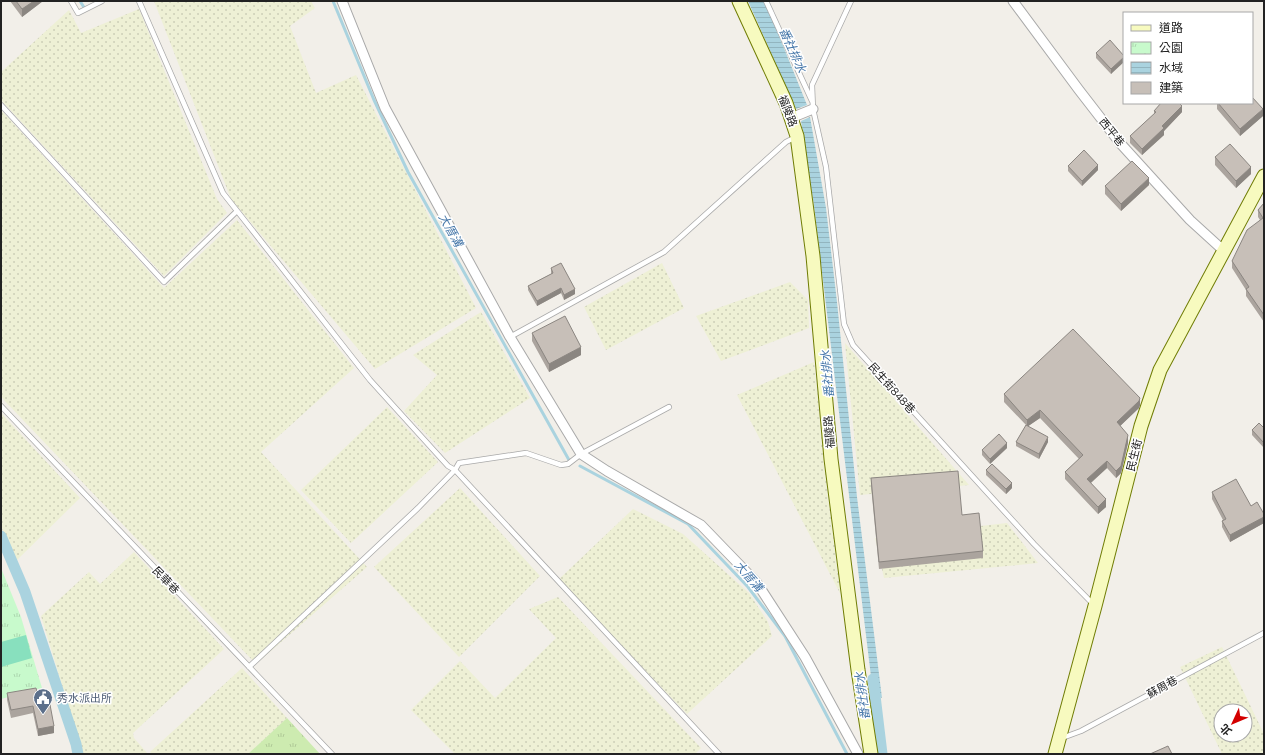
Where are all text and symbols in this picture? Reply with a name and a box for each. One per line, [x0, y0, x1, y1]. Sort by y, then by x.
legend [1123, 12, 1253, 104]
text: 道路 [1159, 20, 1183, 35]
water label: 番社排水 [776, 25, 810, 76]
text: 公園 [1159, 40, 1183, 55]
text: 水域 [1159, 60, 1183, 75]
text: 建築 [1159, 80, 1183, 95]
street label: 福陵路 [776, 93, 800, 129]
street label: 西平巷 [1096, 115, 1128, 149]
water label: 大厝溝 [436, 211, 467, 251]
water label: 番社排水 [817, 348, 837, 399]
street label: 民生街848巷 [865, 360, 919, 416]
street label: 福陵路 [821, 415, 837, 449]
street label: 民生街 [1123, 437, 1145, 473]
water label: 大厝溝 [732, 557, 768, 596]
street label: 民華巷 [150, 563, 182, 597]
water label: 番社排水 [852, 670, 872, 721]
street label: 蘇周巷 [1144, 673, 1180, 701]
public building icon: 秀水派出所 [32, 687, 54, 715]
place label: 秀水派出所 [57, 691, 112, 705]
north arrow [1213, 703, 1253, 743]
text: 北 [1217, 721, 1235, 739]

